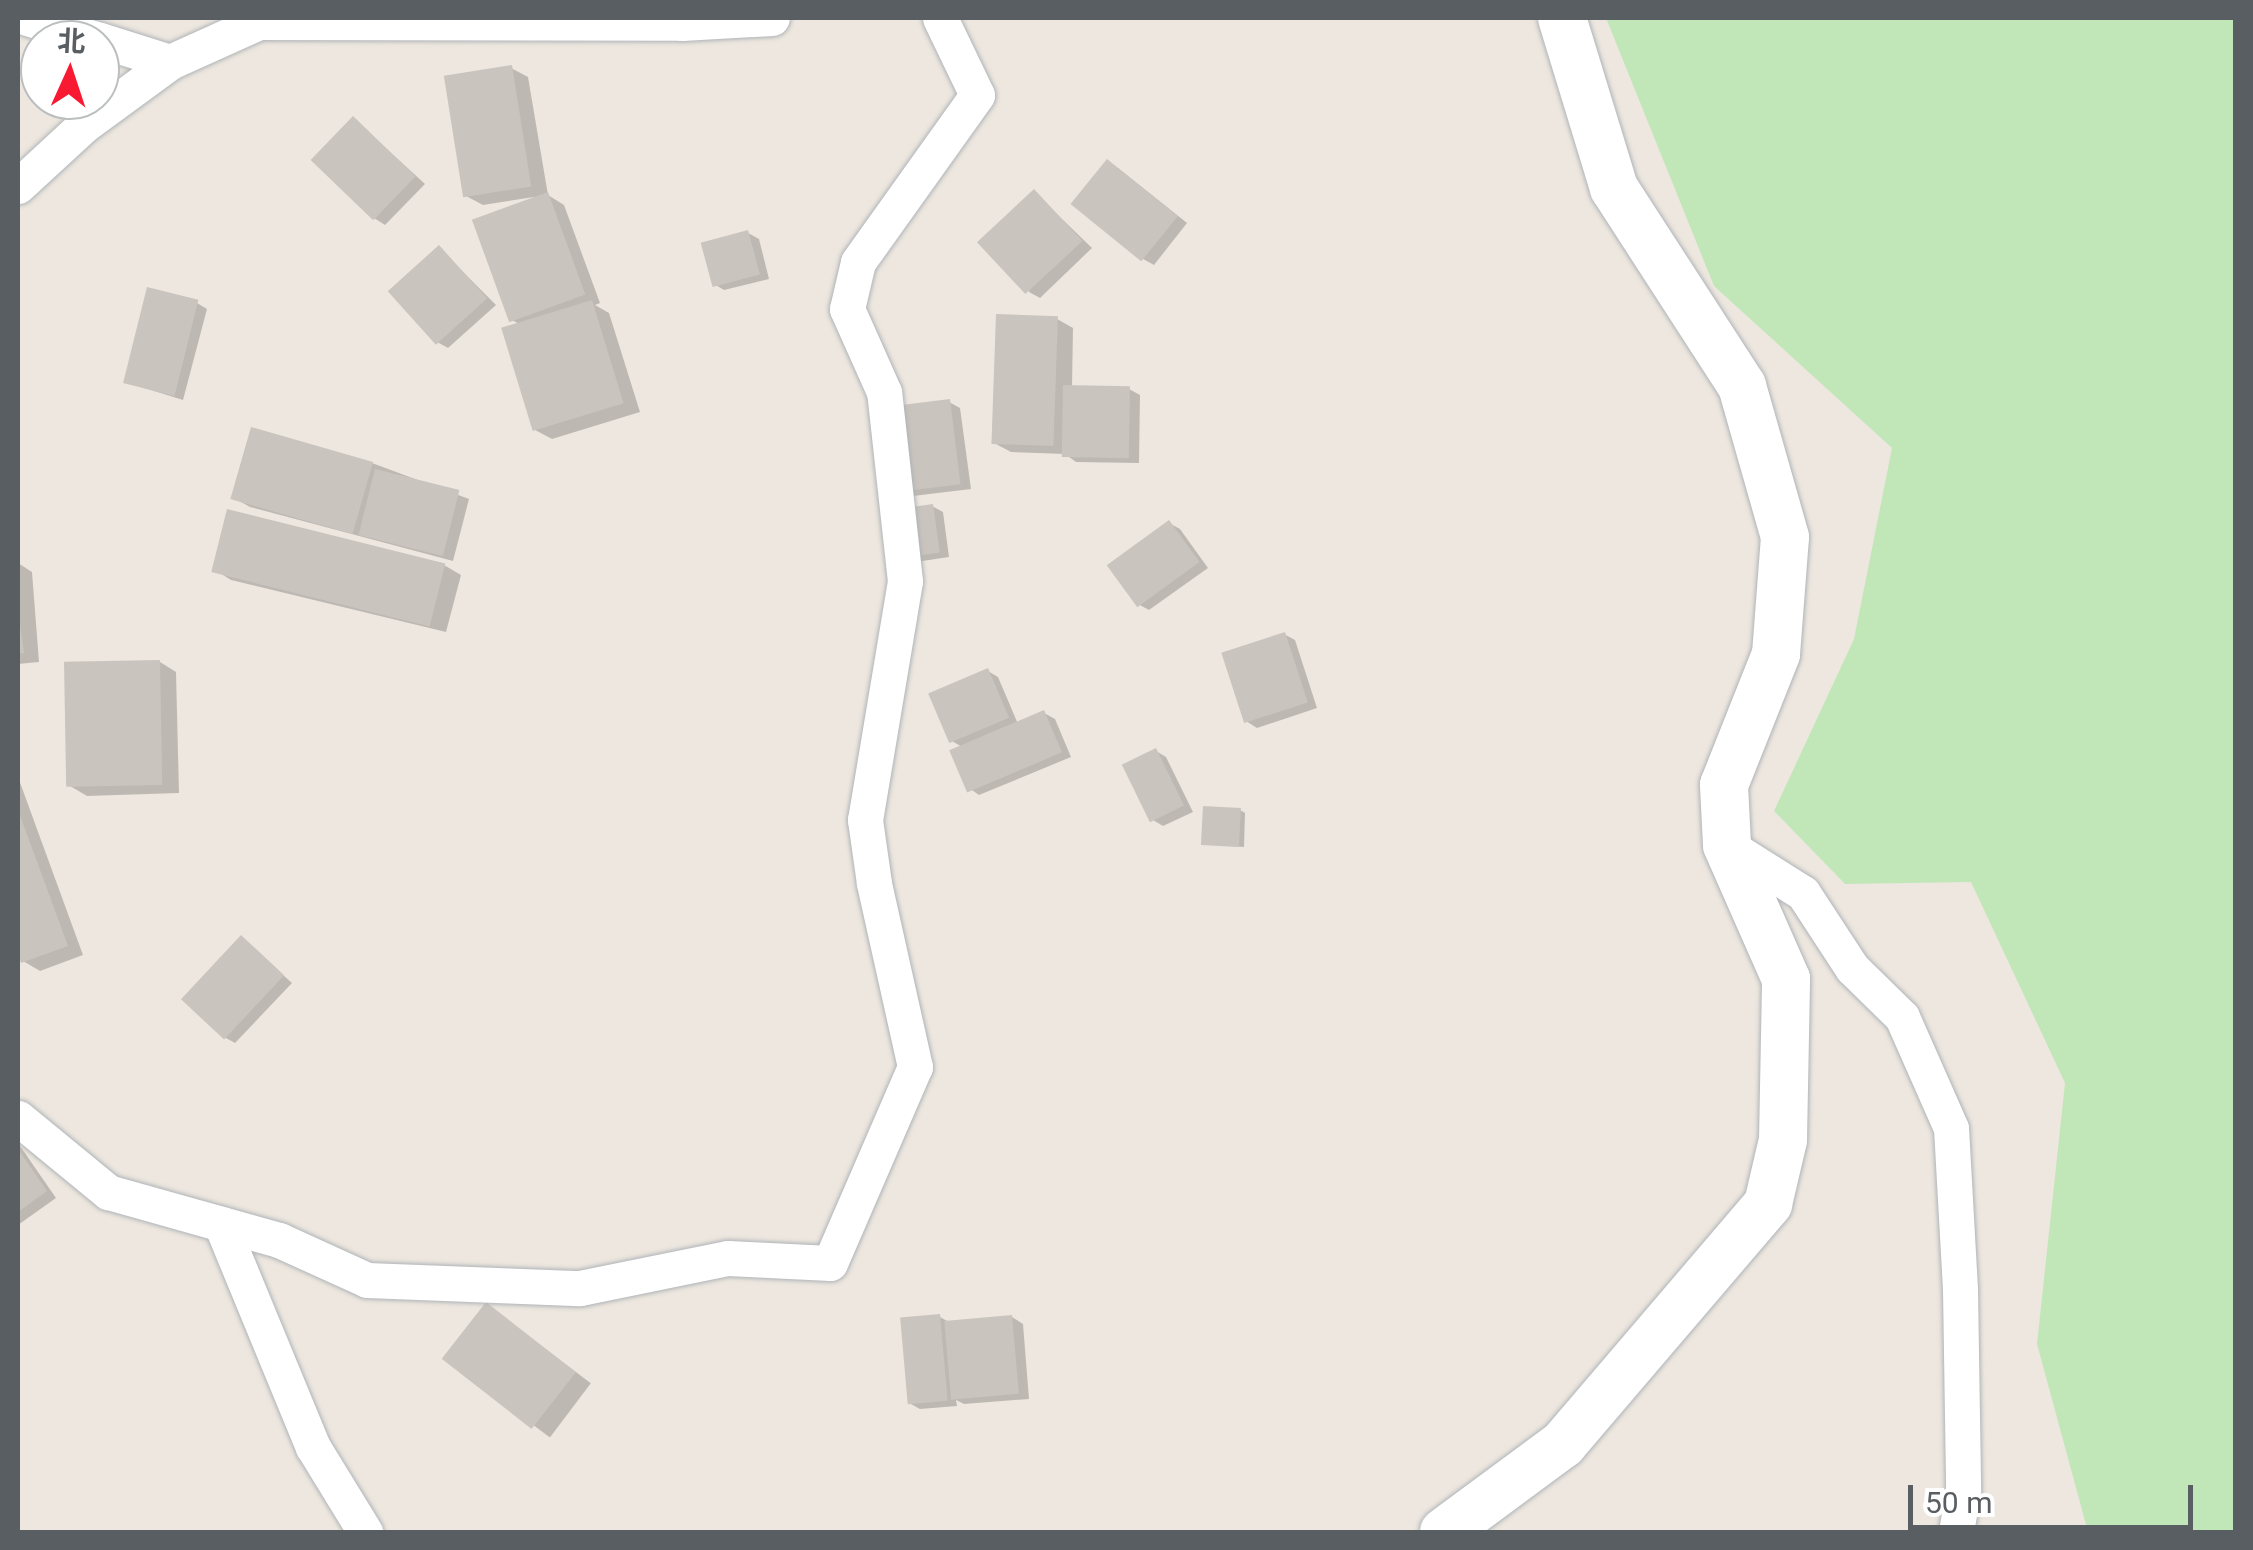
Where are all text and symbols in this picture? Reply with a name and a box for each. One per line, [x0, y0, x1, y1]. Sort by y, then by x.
north arrow [20, 20, 120, 120]
text: 北 [57, 24, 86, 59]
scale bar [1913, 1465, 2198, 1527]
text: 50 m [1925, 1485, 1992, 1520]

